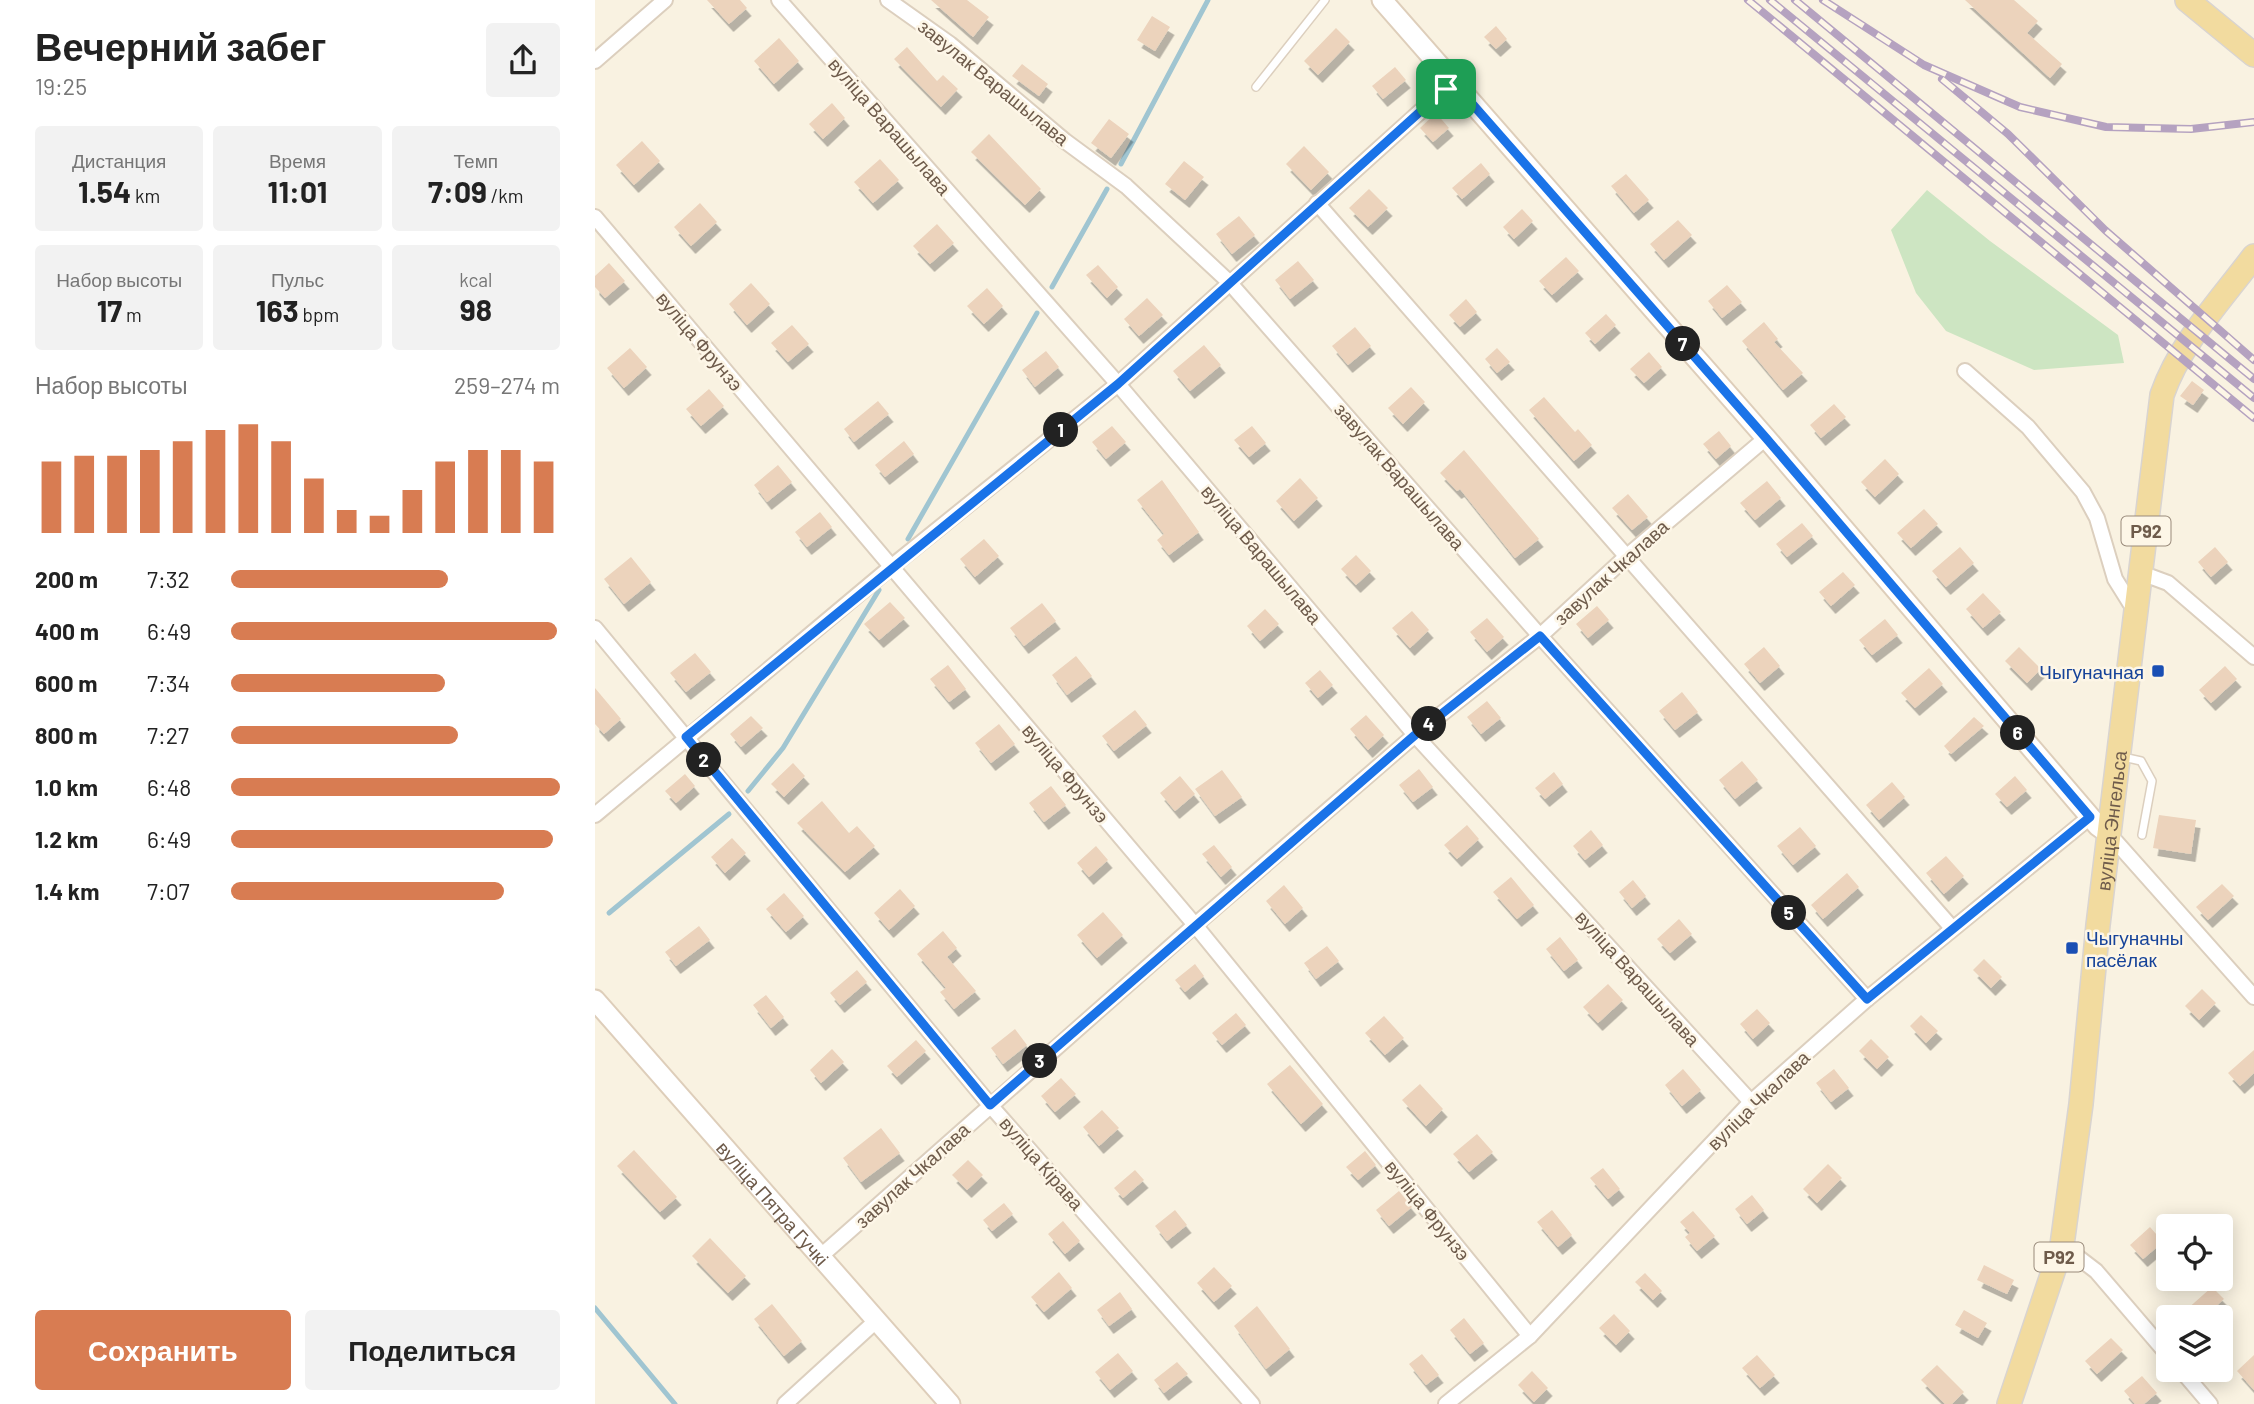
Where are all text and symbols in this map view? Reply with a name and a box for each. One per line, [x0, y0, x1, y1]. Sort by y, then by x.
street label: завулак Варашылава [914, 14, 1074, 150]
text: Вечерний забег [35, 23, 326, 69]
button: share [486, 23, 560, 97]
street label: вуліца Варашылава [824, 53, 956, 200]
pin [1416, 59, 1476, 119]
icon: arrive [1427, 70, 1465, 108]
text: 19:25 [35, 72, 87, 100]
text: Дистанция [72, 149, 166, 172]
text: Время [269, 149, 326, 172]
text: Темп [454, 149, 498, 172]
text: 1.54 [78, 173, 131, 209]
text: 11:01 [268, 173, 327, 209]
text: 7:09 [428, 173, 487, 209]
text: km [131, 184, 160, 207]
text: /km [487, 184, 524, 207]
text: Набор высоты [56, 268, 182, 291]
text: Пульс [271, 268, 324, 291]
text: kcal [459, 268, 492, 291]
street label: вуліца Фрунзэ [652, 287, 748, 395]
text: 98 [460, 291, 492, 327]
text: 17 [97, 292, 122, 328]
text: 163 [256, 292, 299, 328]
text: m [122, 303, 142, 326]
text: bpm [299, 303, 339, 326]
pin: 7 [1665, 326, 1701, 362]
text: 7 [1678, 332, 1687, 355]
text: Набор высоты [35, 371, 188, 399]
text: 259–274 m [454, 371, 560, 399]
street label: завулак Варашылава [1330, 398, 1470, 554]
pin: 1 [1043, 412, 1079, 448]
text: 1 [1057, 418, 1064, 441]
street label: вуліца Варашылава [1197, 480, 1327, 629]
street label: завулак Чкалава [1549, 514, 1673, 629]
road number: Р92 [2121, 516, 2171, 546]
text: 200 m [35, 565, 98, 593]
text: 7:32 [147, 565, 190, 593]
text: 400 m [35, 617, 99, 645]
text: 6:49 [147, 617, 191, 645]
place label: Чыгуначная [2039, 660, 2144, 683]
marker: Чыгуначная [2150, 663, 2166, 679]
text: 600 m [35, 669, 97, 697]
text: 7:34 [147, 669, 190, 697]
pin: 4 [1411, 706, 1447, 742]
text: 4 [1423, 712, 1434, 735]
pin: 6 [2001, 716, 2035, 750]
street label: вуліца Фрунзэ [1018, 719, 1114, 827]
text: 800 m [35, 721, 97, 749]
text: 7:27 [147, 721, 189, 749]
text: 6 [2012, 721, 2023, 744]
pin: 2 [687, 742, 721, 778]
text: 2 [698, 748, 709, 771]
street label: вуліца Энгельса [2091, 749, 2131, 892]
text: 1.0 km [35, 773, 98, 801]
text: 6:48 [147, 773, 191, 801]
text: 1.2 km [35, 825, 98, 853]
text: 6:49 [147, 825, 191, 853]
text: 1.4 km [35, 877, 99, 905]
text: 7:07 [147, 877, 190, 905]
pin: 5 [1771, 895, 1807, 930]
text: 5 [1783, 901, 1794, 924]
street label: вуліца Варашылава [1571, 905, 1705, 1051]
place label: Чыгуначны пасёлак [2086, 926, 2183, 971]
marker: Чыгуначны пасёлак [2064, 940, 2080, 956]
pin: 3 [1023, 1044, 1057, 1078]
street label: вуліца Чкалава [1702, 1045, 1814, 1155]
text: 3 [1034, 1049, 1045, 1072]
street label: вуліца Кірава [995, 1112, 1089, 1215]
street label: завулак Чкалава [850, 1117, 974, 1232]
street label: вуліца Пятра Гучкі [712, 1136, 834, 1270]
street label: вуліца Фрунзэ [1381, 1155, 1475, 1265]
map controls [2156, 1214, 2233, 1382]
button: locate [2156, 1214, 2233, 1291]
road number: Р92 [2035, 1242, 2083, 1272]
button: layers [2156, 1305, 2233, 1382]
button: Сохранить [35, 1310, 291, 1390]
button: Поделиться [305, 1310, 560, 1390]

